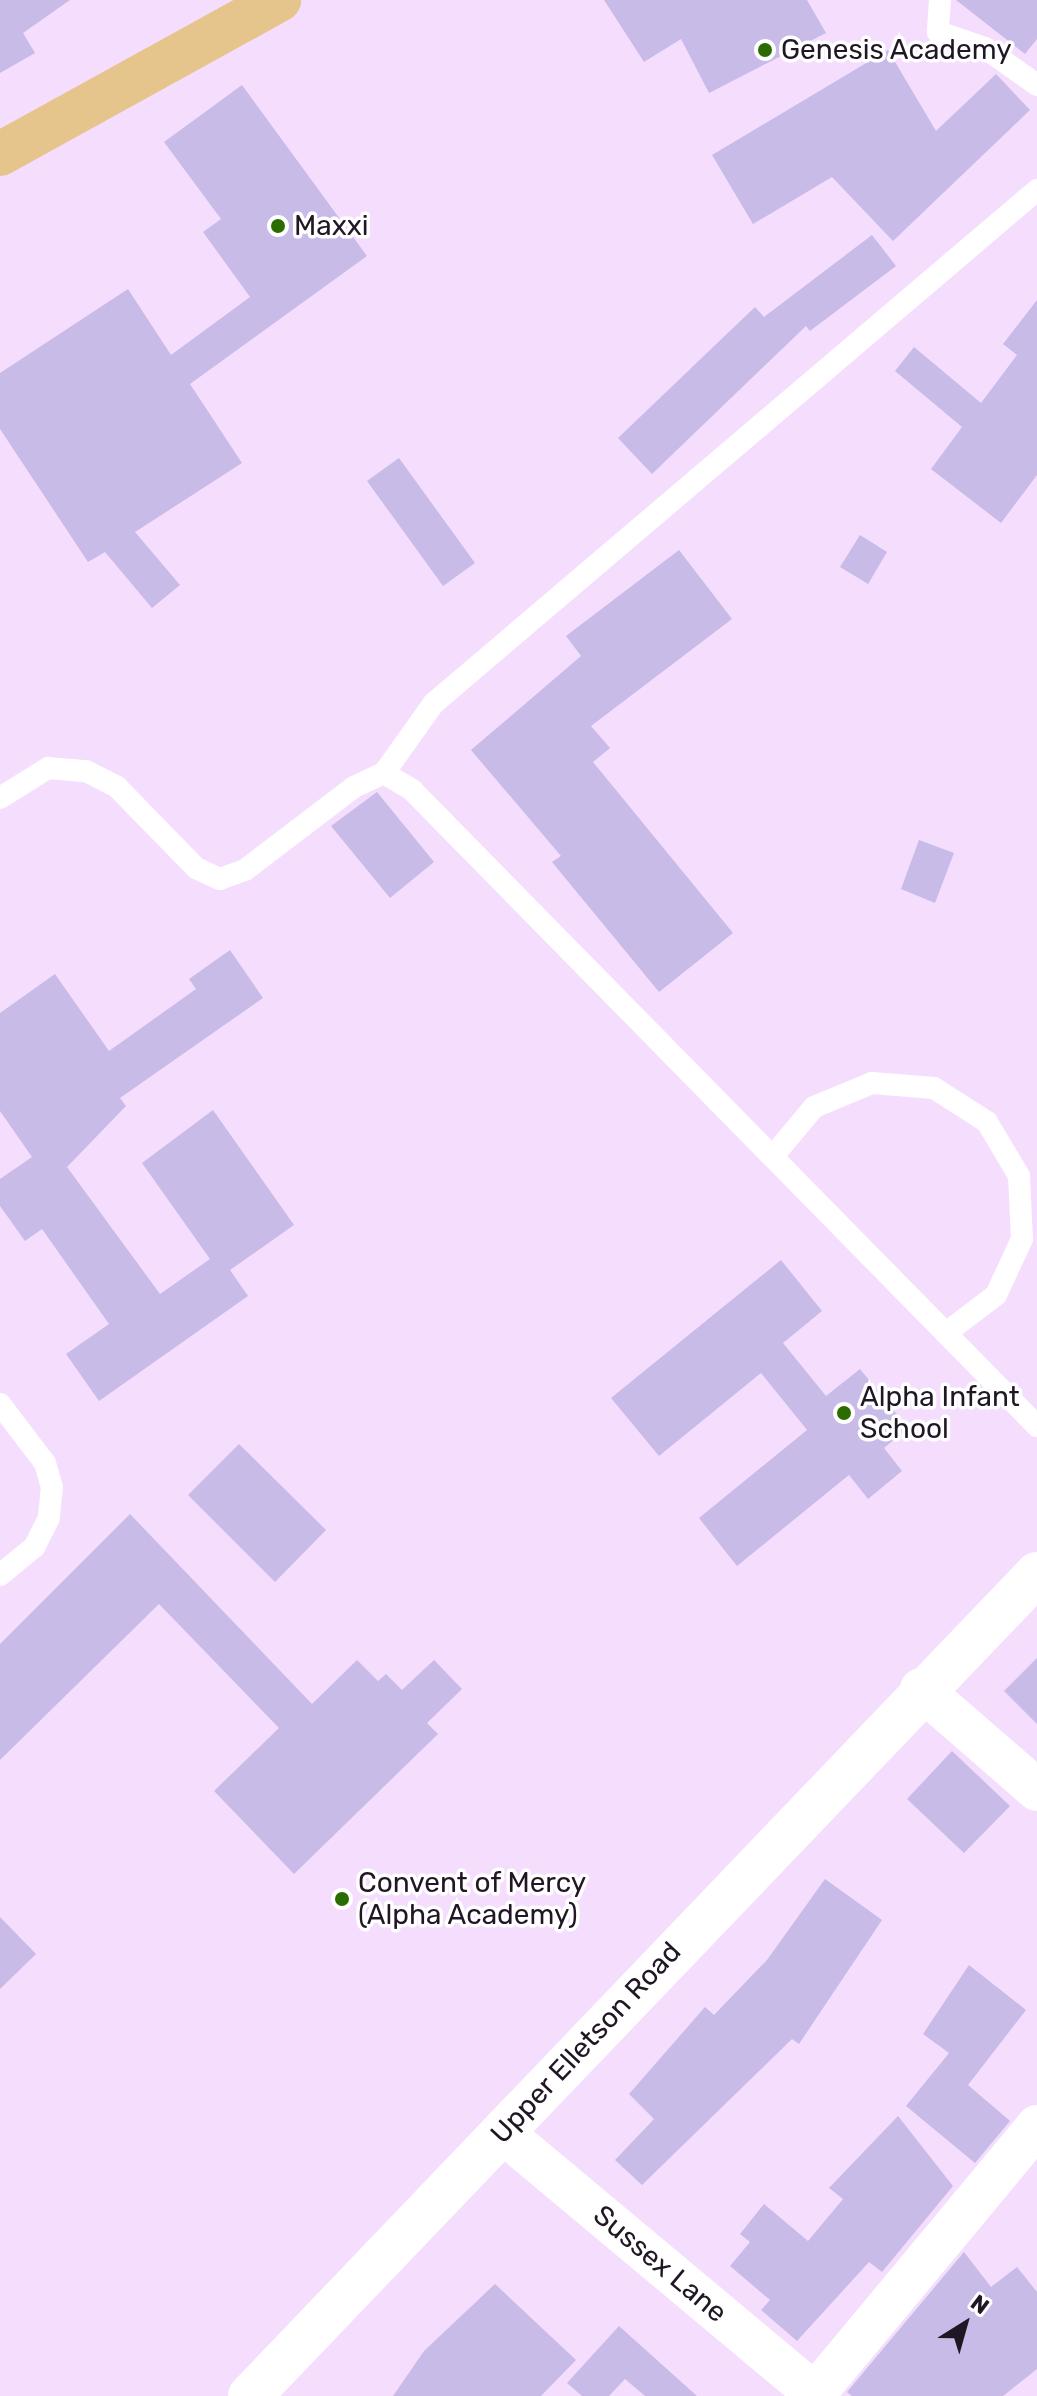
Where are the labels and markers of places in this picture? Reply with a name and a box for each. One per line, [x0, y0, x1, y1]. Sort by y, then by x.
place label: Genesis Academy [781, 33, 1012, 67]
marker: Genesis Academy [756, 41, 774, 59]
place label: Maxxi [294, 209, 369, 243]
marker: Maxxi [269, 217, 287, 235]
place label: Alpha Infant School [860, 1380, 1020, 1446]
marker: Alpha Infant School [835, 1404, 853, 1422]
place label: Convent of Mercy (Alpha Academy) [358, 1866, 587, 1932]
marker: Convent of Mercy (Alpha Academy) [333, 1890, 351, 1908]

